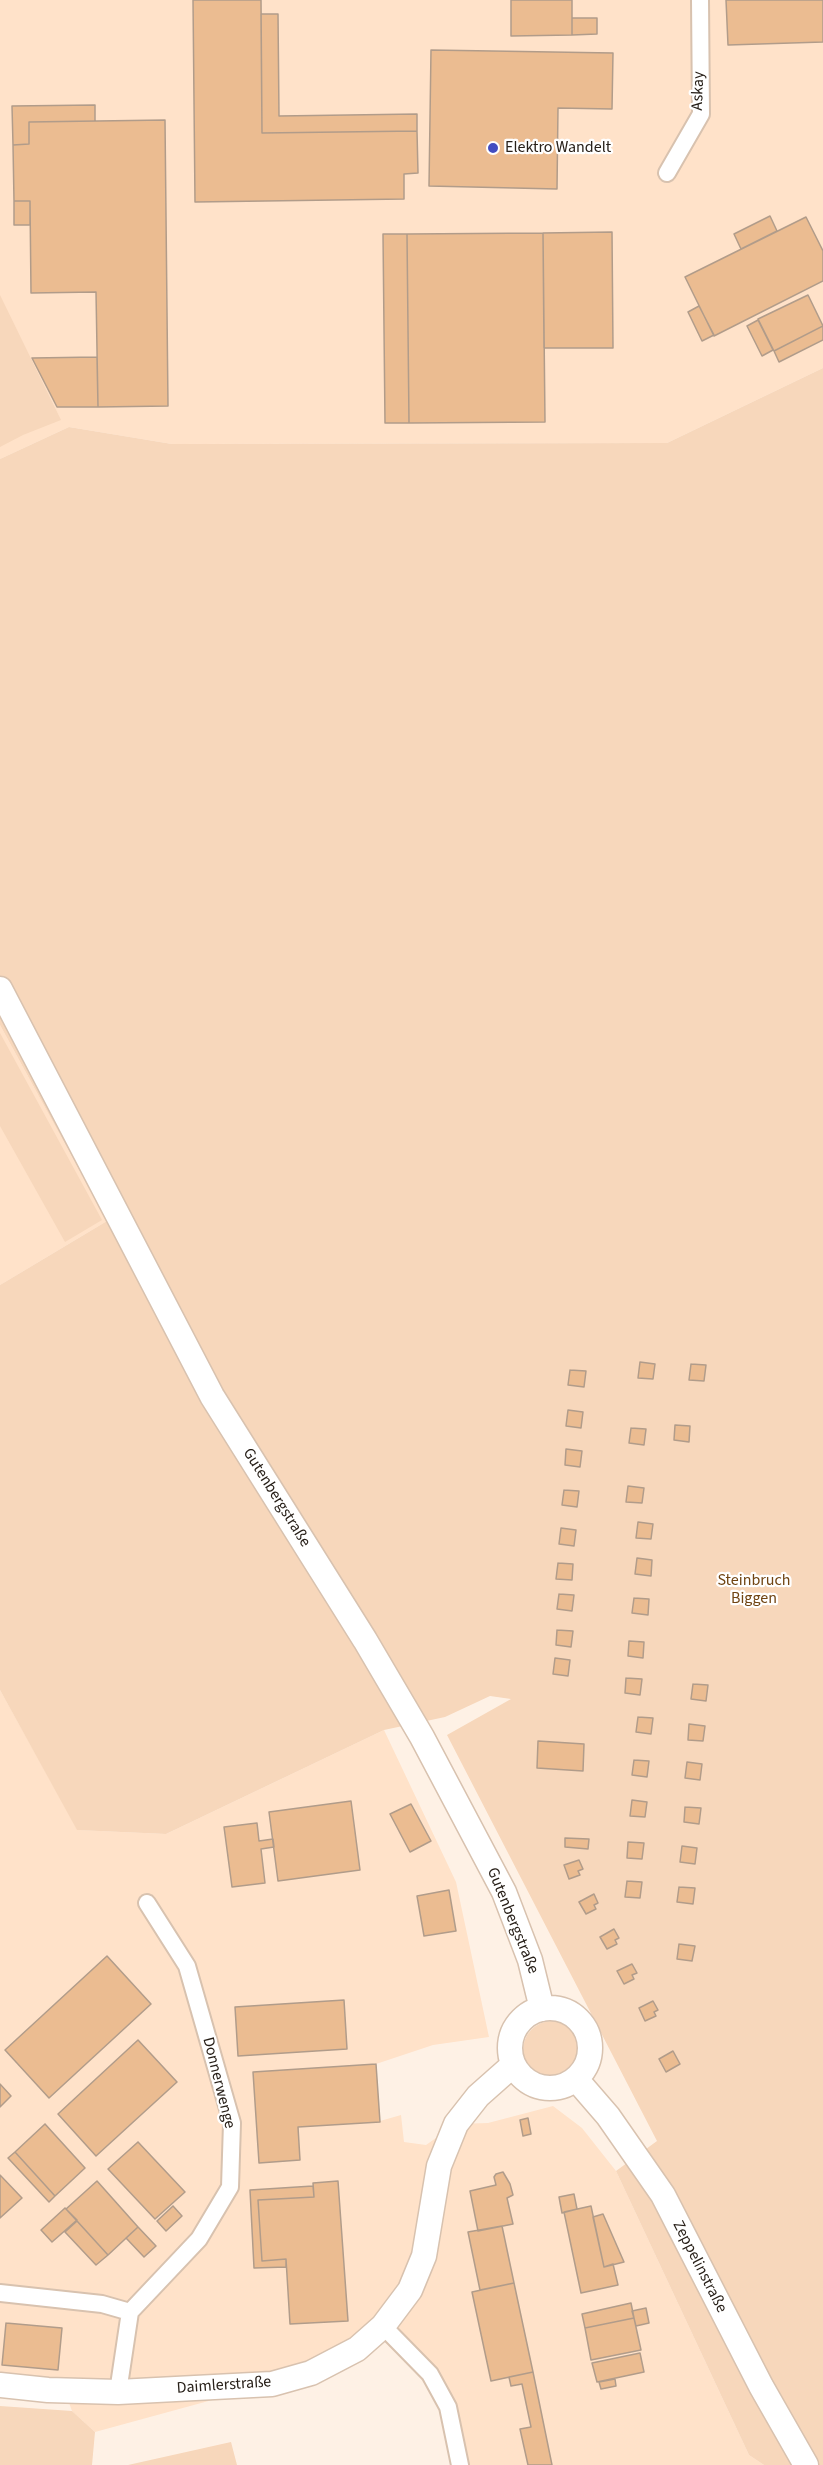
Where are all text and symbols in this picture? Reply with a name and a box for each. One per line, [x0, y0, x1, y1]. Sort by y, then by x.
street label: Askay [689, 71, 709, 111]
place label: Elektro Wandelt [505, 138, 611, 158]
marker: Elektro Wandelt [486, 141, 500, 155]
street label: Gutenbergstraße [238, 1445, 314, 1551]
park label: Steinbruch Biggen [717, 1571, 791, 1609]
street label: Gutenbergstraße [482, 1865, 542, 1977]
street label: Donnerwenge [197, 2035, 239, 2131]
street label: Zeppelinstraße [668, 2218, 730, 2316]
street label: Daimlerstraße [176, 2373, 272, 2399]

